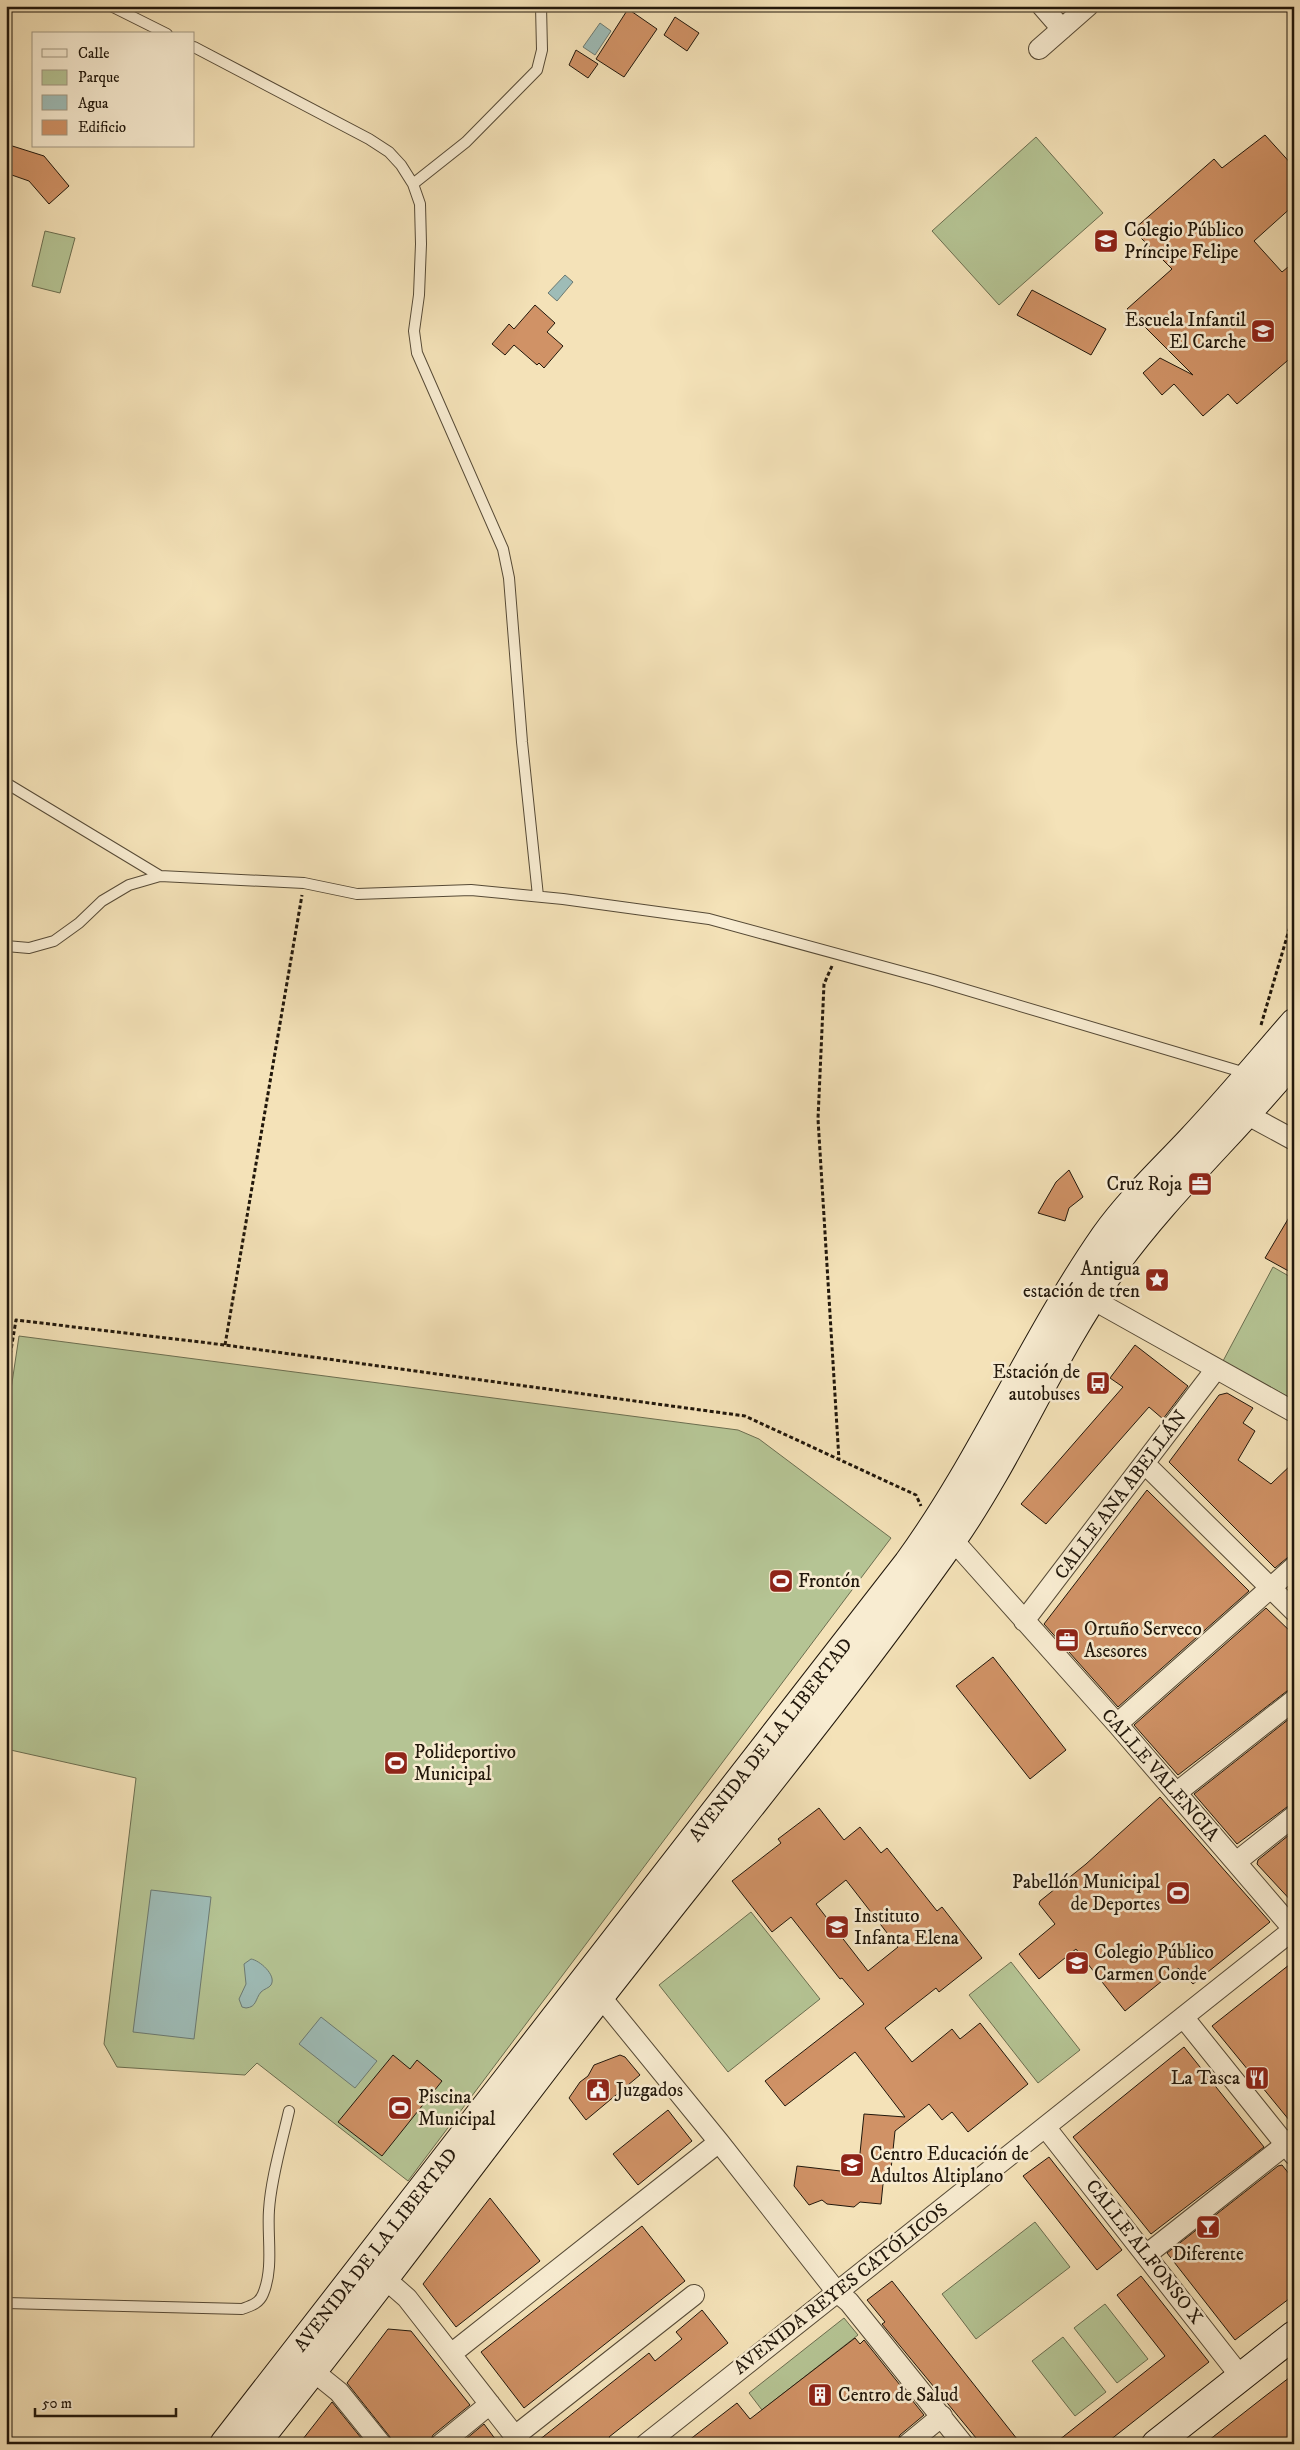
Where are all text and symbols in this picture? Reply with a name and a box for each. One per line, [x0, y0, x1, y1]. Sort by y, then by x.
legend [32, 32, 195, 148]
text: Calle [78, 44, 110, 63]
text: Parque [78, 68, 119, 87]
text: Agua [78, 94, 109, 113]
text: Edificio [78, 118, 126, 137]
place label: Colegio Público Príncipe Felipe [1124, 219, 1244, 264]
school or university icon: Colegio Público Príncipe Felipe [1093, 228, 1119, 254]
place label: Escuela Infantil El Carche [1125, 309, 1246, 354]
school or university icon: Escuela Infantil El Carche [1250, 318, 1276, 344]
office icon: Cruz Roja [1187, 1171, 1213, 1197]
place label: Cruz Roja [1106, 1173, 1182, 1196]
place label: Antigua estación de tren [1023, 1258, 1140, 1303]
place icon: Antigua estación de tren [1144, 1267, 1170, 1293]
place label: Estación de autobuses [992, 1361, 1080, 1406]
bus stop icon: Estación de autobuses [1085, 1370, 1111, 1396]
street label: CALLE ANA ABELLÁN [1048, 1405, 1192, 1584]
sports icon: Frontón [768, 1568, 794, 1594]
place label: Frontón [798, 1570, 860, 1593]
place label: Ortuño Serveco Asesores [1084, 1618, 1202, 1663]
office icon: Ortuño Serveco Asesores [1054, 1627, 1080, 1653]
street label: AVENIDA DE LA LIBERTAD [684, 1634, 858, 1846]
street label: CALLE VALENCIA [1096, 1704, 1224, 1847]
place label: Polideportivo Municipal [414, 1741, 516, 1786]
sports icon: Polideportivo Municipal [383, 1750, 409, 1776]
place label: Pabellón Municipal de Deportes [1012, 1871, 1160, 1916]
sports icon: Pabellón Municipal de Deportes [1165, 1880, 1191, 1906]
place label: Instituto Infanta Elena [854, 1905, 959, 1950]
school or university icon: Instituto Infanta Elena [824, 1914, 850, 1940]
place label: Colegio Público Carmen Conde [1094, 1941, 1214, 1986]
school or university icon: Colegio Público Carmen Conde [1064, 1950, 1090, 1976]
restaurant icon: La Tasca [1244, 2065, 1270, 2091]
place label: La Tasca [1171, 2067, 1240, 2090]
public building icon: Juzgados [585, 2077, 611, 2103]
place label: Juzgados [614, 2079, 683, 2102]
place label: Piscina Municipal [418, 2086, 496, 2131]
sports icon: Piscina Municipal [387, 2095, 413, 2121]
place label: Centro Educación de Adultos Altiplano [870, 2143, 1029, 2188]
street label: AVENIDA DE LA LIBERTAD [289, 2144, 463, 2356]
school or university icon: Centro Educación de Adultos Altiplano [839, 2152, 865, 2178]
street label: CALLE ALFONSO X [1080, 2175, 1208, 2329]
street label: AVENIDA REYES CATÓLICOS [728, 2197, 953, 2380]
bar icon: Diferente [1195, 2214, 1221, 2240]
place label: Diferente [1172, 2243, 1244, 2266]
building icon: Centro de Salud [807, 2382, 833, 2408]
place label: Centro de Salud [838, 2384, 959, 2407]
scale bar [35, 2385, 176, 2417]
text: 50 m [42, 2394, 72, 2413]

